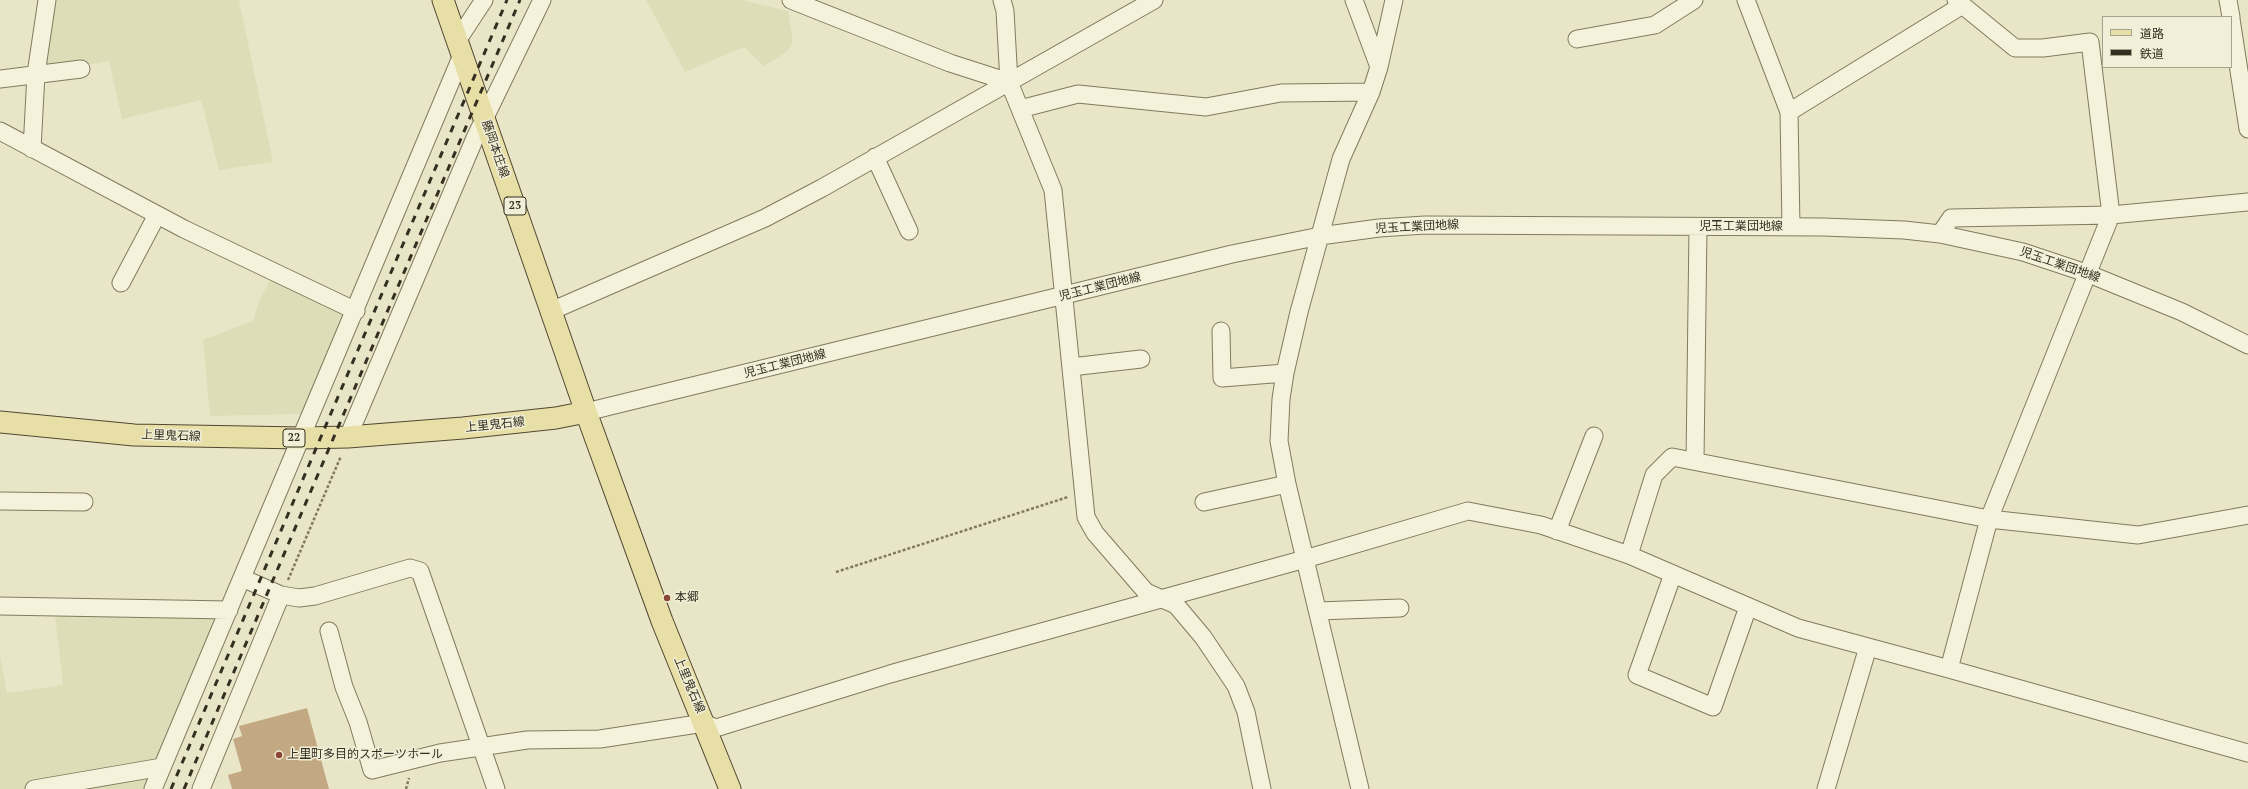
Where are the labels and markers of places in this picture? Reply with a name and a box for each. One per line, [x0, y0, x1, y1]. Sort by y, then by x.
place label: 本郷 [675, 591, 699, 605]
marker: 本郷 [662, 593, 672, 603]
place label: 上里町多目的スポーツホール [287, 748, 443, 762]
marker: 上里町多目的スポーツホール [274, 750, 284, 760]

